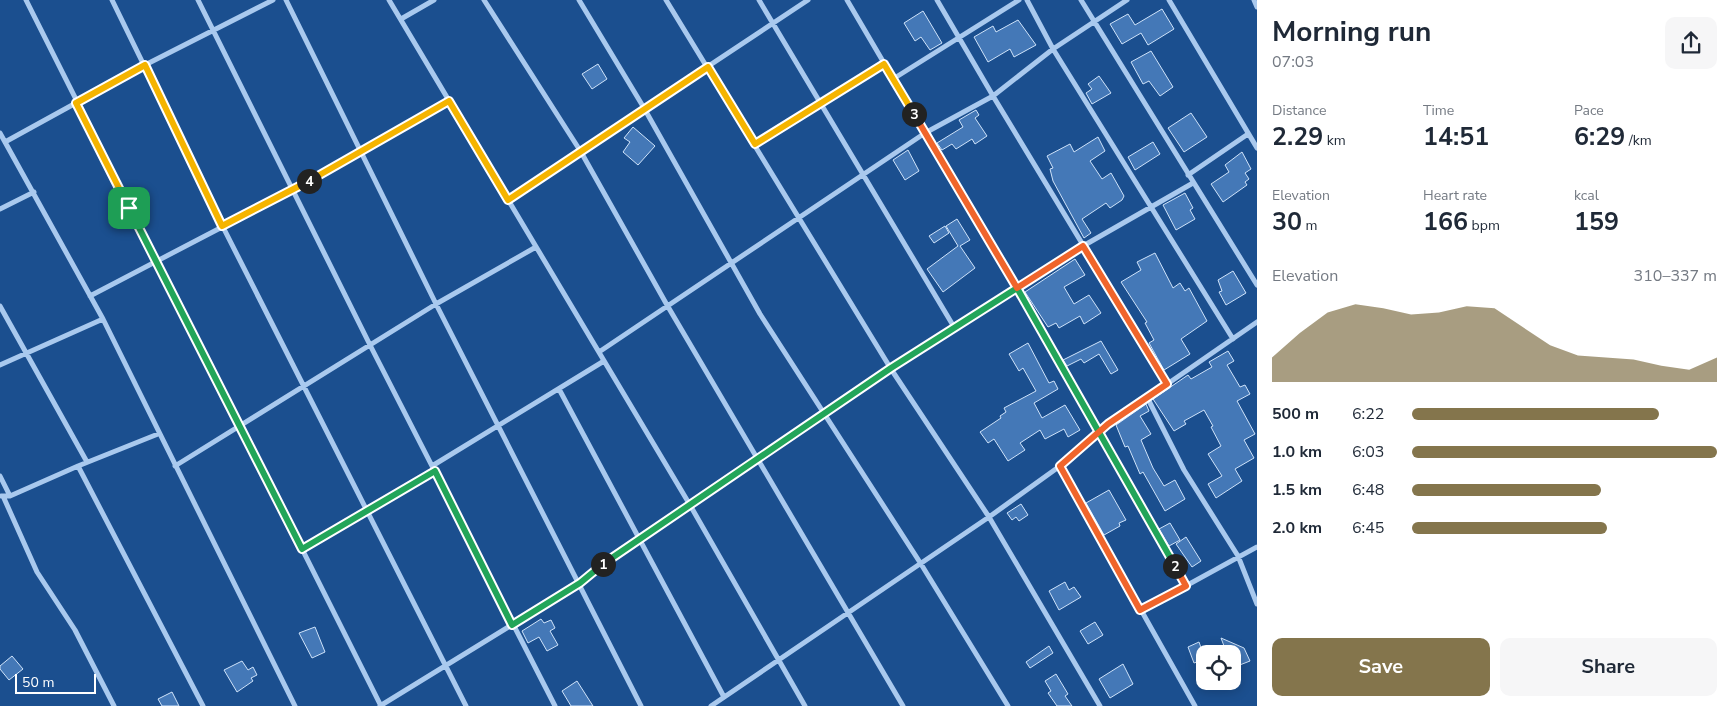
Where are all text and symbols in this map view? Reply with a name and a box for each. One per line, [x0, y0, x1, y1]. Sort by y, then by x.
text: Morning run [1272, 13, 1431, 51]
button: share [1665, 17, 1717, 69]
text: 07:03 [1272, 51, 1314, 73]
text: Distance [1272, 101, 1326, 120]
text: Time [1423, 101, 1454, 120]
text: Pace [1574, 101, 1604, 120]
pin: 3 [902, 102, 926, 126]
text: 3 [910, 105, 919, 124]
text: 2.29 [1272, 120, 1323, 154]
text: 14:51 [1423, 120, 1489, 154]
text: 6:29 [1574, 120, 1625, 154]
text: km [1323, 131, 1346, 150]
text: /km [1625, 131, 1652, 150]
pin: 4 [296, 168, 322, 194]
text: 4 [305, 172, 314, 191]
text: Elevation [1272, 186, 1330, 205]
text: Heart rate [1423, 186, 1487, 205]
text: kcal [1574, 186, 1599, 205]
pin [108, 187, 150, 229]
icon: arrive [115, 194, 143, 222]
text: 30 [1272, 205, 1302, 239]
text: 166 [1423, 205, 1468, 239]
text: 159 [1574, 205, 1619, 239]
text: m [1302, 216, 1318, 235]
text: bpm [1468, 216, 1500, 235]
text: Elevation [1272, 265, 1338, 287]
text: 310–337 m [1634, 265, 1717, 287]
text: 500 m [1272, 403, 1319, 425]
text: 6:22 [1352, 403, 1384, 425]
text: 1.0 km [1272, 441, 1322, 463]
text: 6:03 [1352, 441, 1384, 463]
text: 1.5 km [1272, 479, 1322, 501]
text: 6:48 [1352, 479, 1384, 501]
text: 2.0 km [1272, 517, 1322, 539]
text: 6:45 [1352, 517, 1384, 539]
pin: 1 [590, 552, 616, 576]
pin: 2 [1162, 554, 1188, 578]
text: 1 [599, 555, 608, 574]
text: 2 [1171, 557, 1180, 576]
button: Save [1272, 638, 1490, 696]
button: Share [1500, 638, 1717, 696]
map controls [1196, 645, 1241, 690]
button: locate [1196, 645, 1241, 690]
scale bar [15, 671, 96, 694]
text: 50 m [22, 673, 54, 692]

